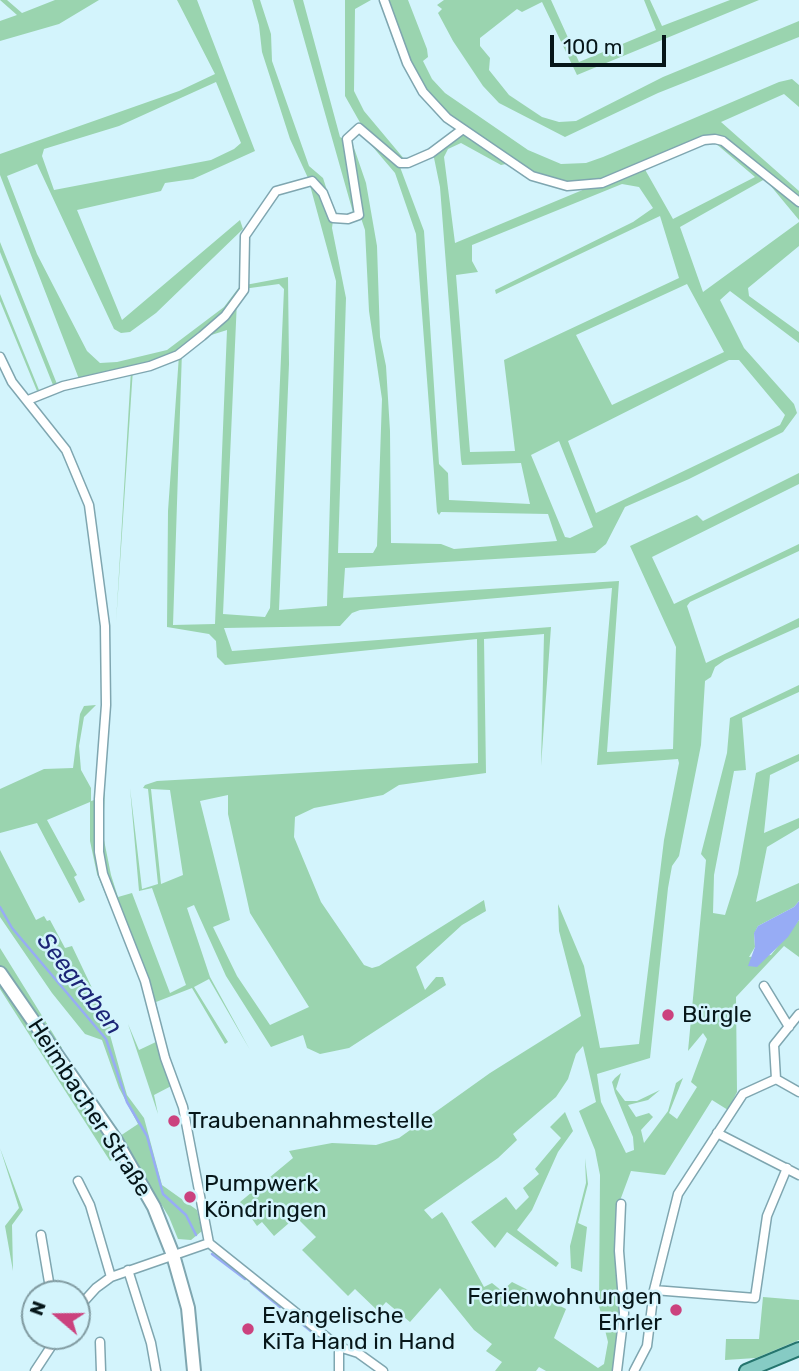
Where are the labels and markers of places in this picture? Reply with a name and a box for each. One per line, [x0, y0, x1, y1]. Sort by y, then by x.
place label: Bürgle [682, 1001, 752, 1029]
marker: Bürgle [660, 1007, 676, 1023]
place label: Traubenannahmestelle [188, 1107, 433, 1135]
marker: Traubenannahmestelle [166, 1113, 182, 1129]
place label: Pumpwerk Köndringen [204, 1170, 327, 1224]
marker: Pumpwerk Köndringen [182, 1189, 198, 1205]
place label: Ferienwohnungen Ehrler [467, 1283, 662, 1337]
place label: Evangelische KiTa Hand in Hand [262, 1302, 455, 1356]
marker: Ferienwohnungen Ehrler [668, 1302, 684, 1318]
marker: Evangelische KiTa Hand in Hand [240, 1321, 256, 1337]

